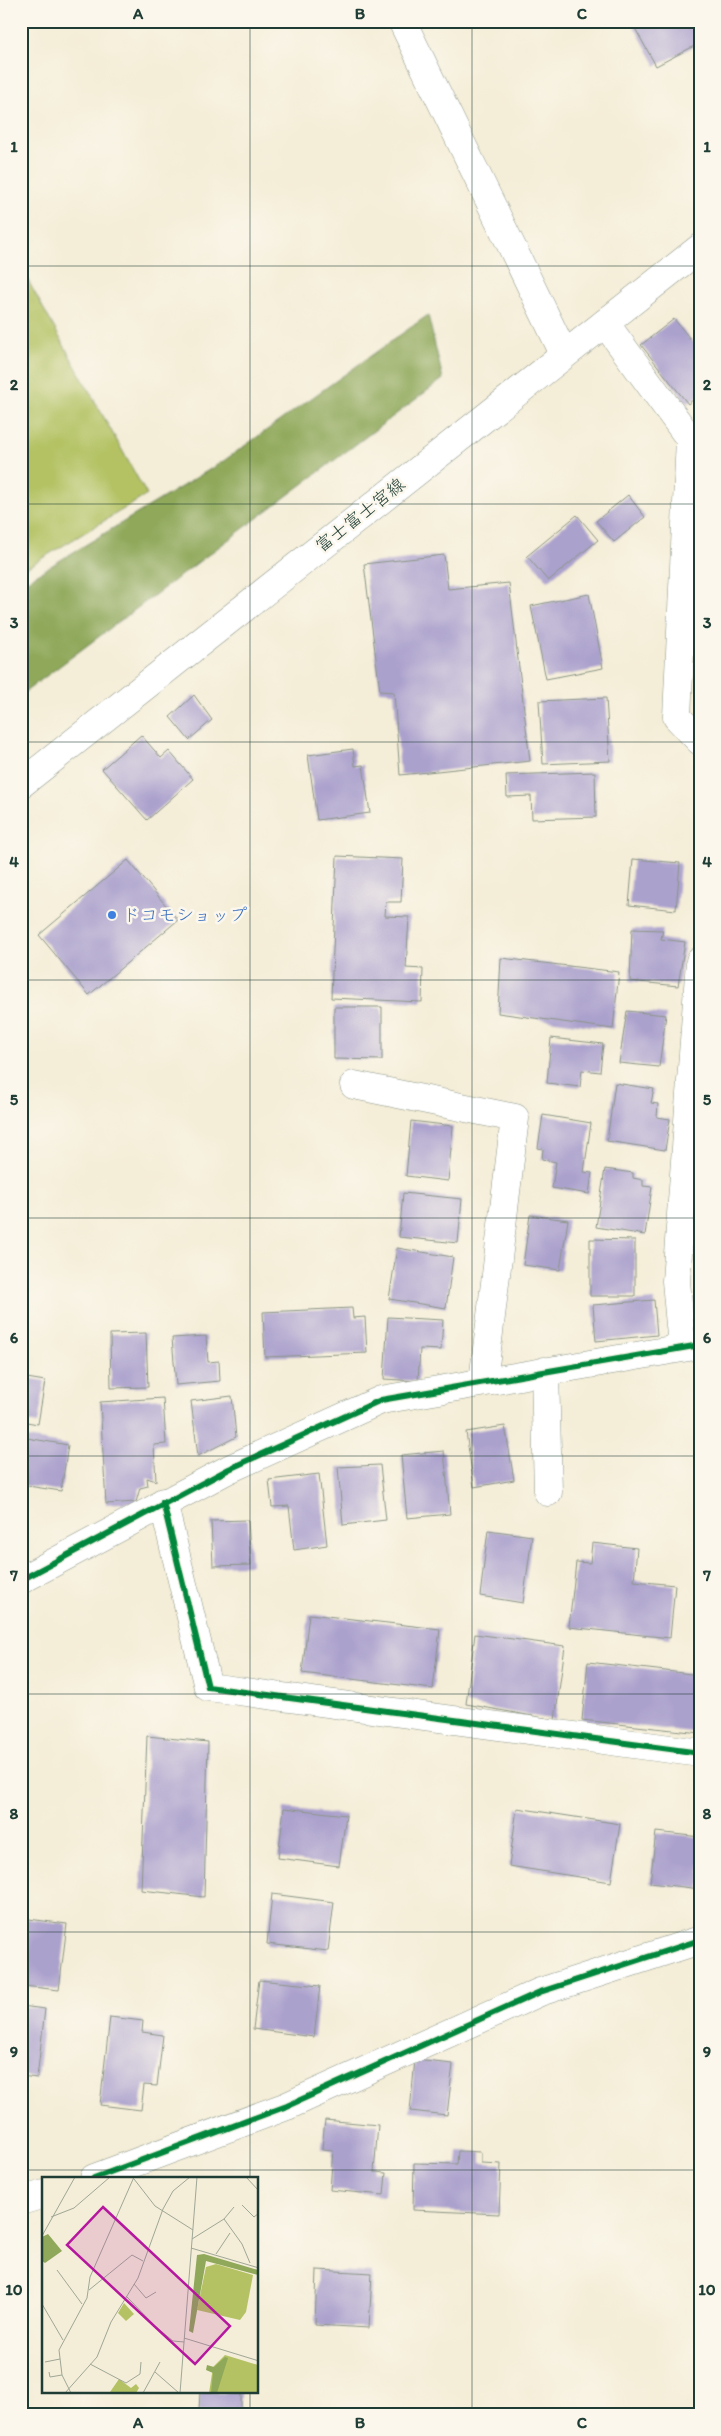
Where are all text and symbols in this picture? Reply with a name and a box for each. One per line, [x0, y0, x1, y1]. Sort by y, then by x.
text: A [132, 4, 144, 23]
text: B [355, 4, 366, 23]
text: C [577, 4, 588, 23]
text: 1 [10, 137, 18, 156]
text: 1 [703, 137, 711, 156]
text: 2 [10, 375, 19, 394]
text: 2 [703, 375, 712, 394]
street label: 富士富士宮線 [311, 473, 409, 557]
text: 3 [10, 613, 19, 632]
text: 3 [703, 613, 712, 632]
text: 4 [9, 852, 19, 871]
text: 4 [702, 852, 712, 871]
place label: ドコモショップ [122, 904, 247, 926]
marker: ドコモショップ [106, 909, 118, 921]
text: 5 [10, 1090, 19, 1109]
text: 5 [703, 1090, 712, 1109]
text: 6 [10, 1328, 19, 1347]
text: 6 [703, 1328, 712, 1347]
text: 7 [9, 1566, 18, 1585]
text: 7 [702, 1566, 711, 1585]
text: 8 [10, 1804, 19, 1823]
text: 8 [703, 1804, 712, 1823]
text: 9 [10, 2042, 18, 2061]
text: 9 [703, 2042, 711, 2061]
inset map [42, 2177, 259, 2394]
text: 10 [5, 2280, 23, 2299]
text: 10 [698, 2280, 716, 2299]
text: A [132, 2413, 144, 2432]
text: B [355, 2413, 366, 2432]
text: C [577, 2413, 588, 2432]

